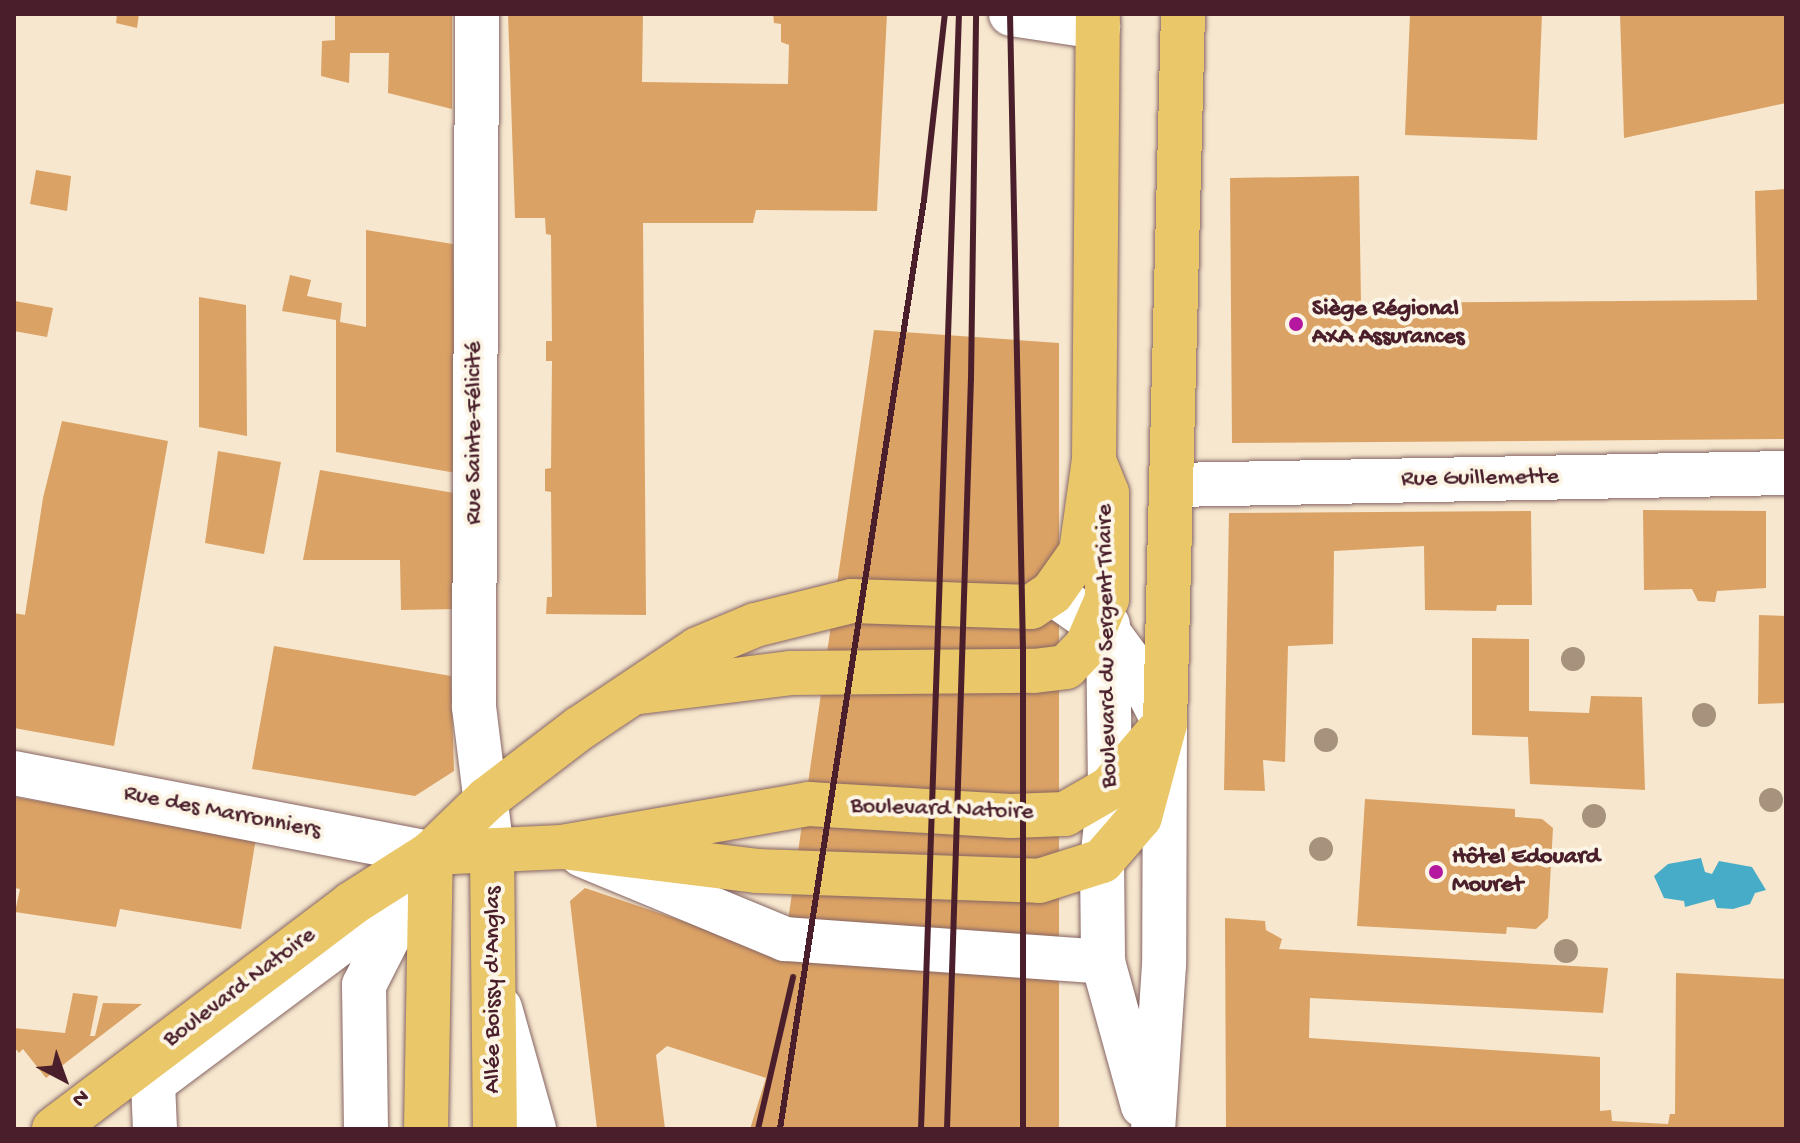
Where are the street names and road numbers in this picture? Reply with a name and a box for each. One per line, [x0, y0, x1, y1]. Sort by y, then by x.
street label: Rue Sainte-Félicité [461, 341, 489, 525]
street label: Rue Guillemette [1401, 463, 1559, 495]
street label: Boulevard du Sergent Triaire [1091, 504, 1125, 788]
street label: Rue des Marronniers [121, 780, 323, 846]
street label: Boulevard Natoire [850, 792, 1034, 828]
street label: Allée Boissy d'Anglas [480, 886, 508, 1094]
street label: Boulevard Natoire [158, 921, 322, 1055]

